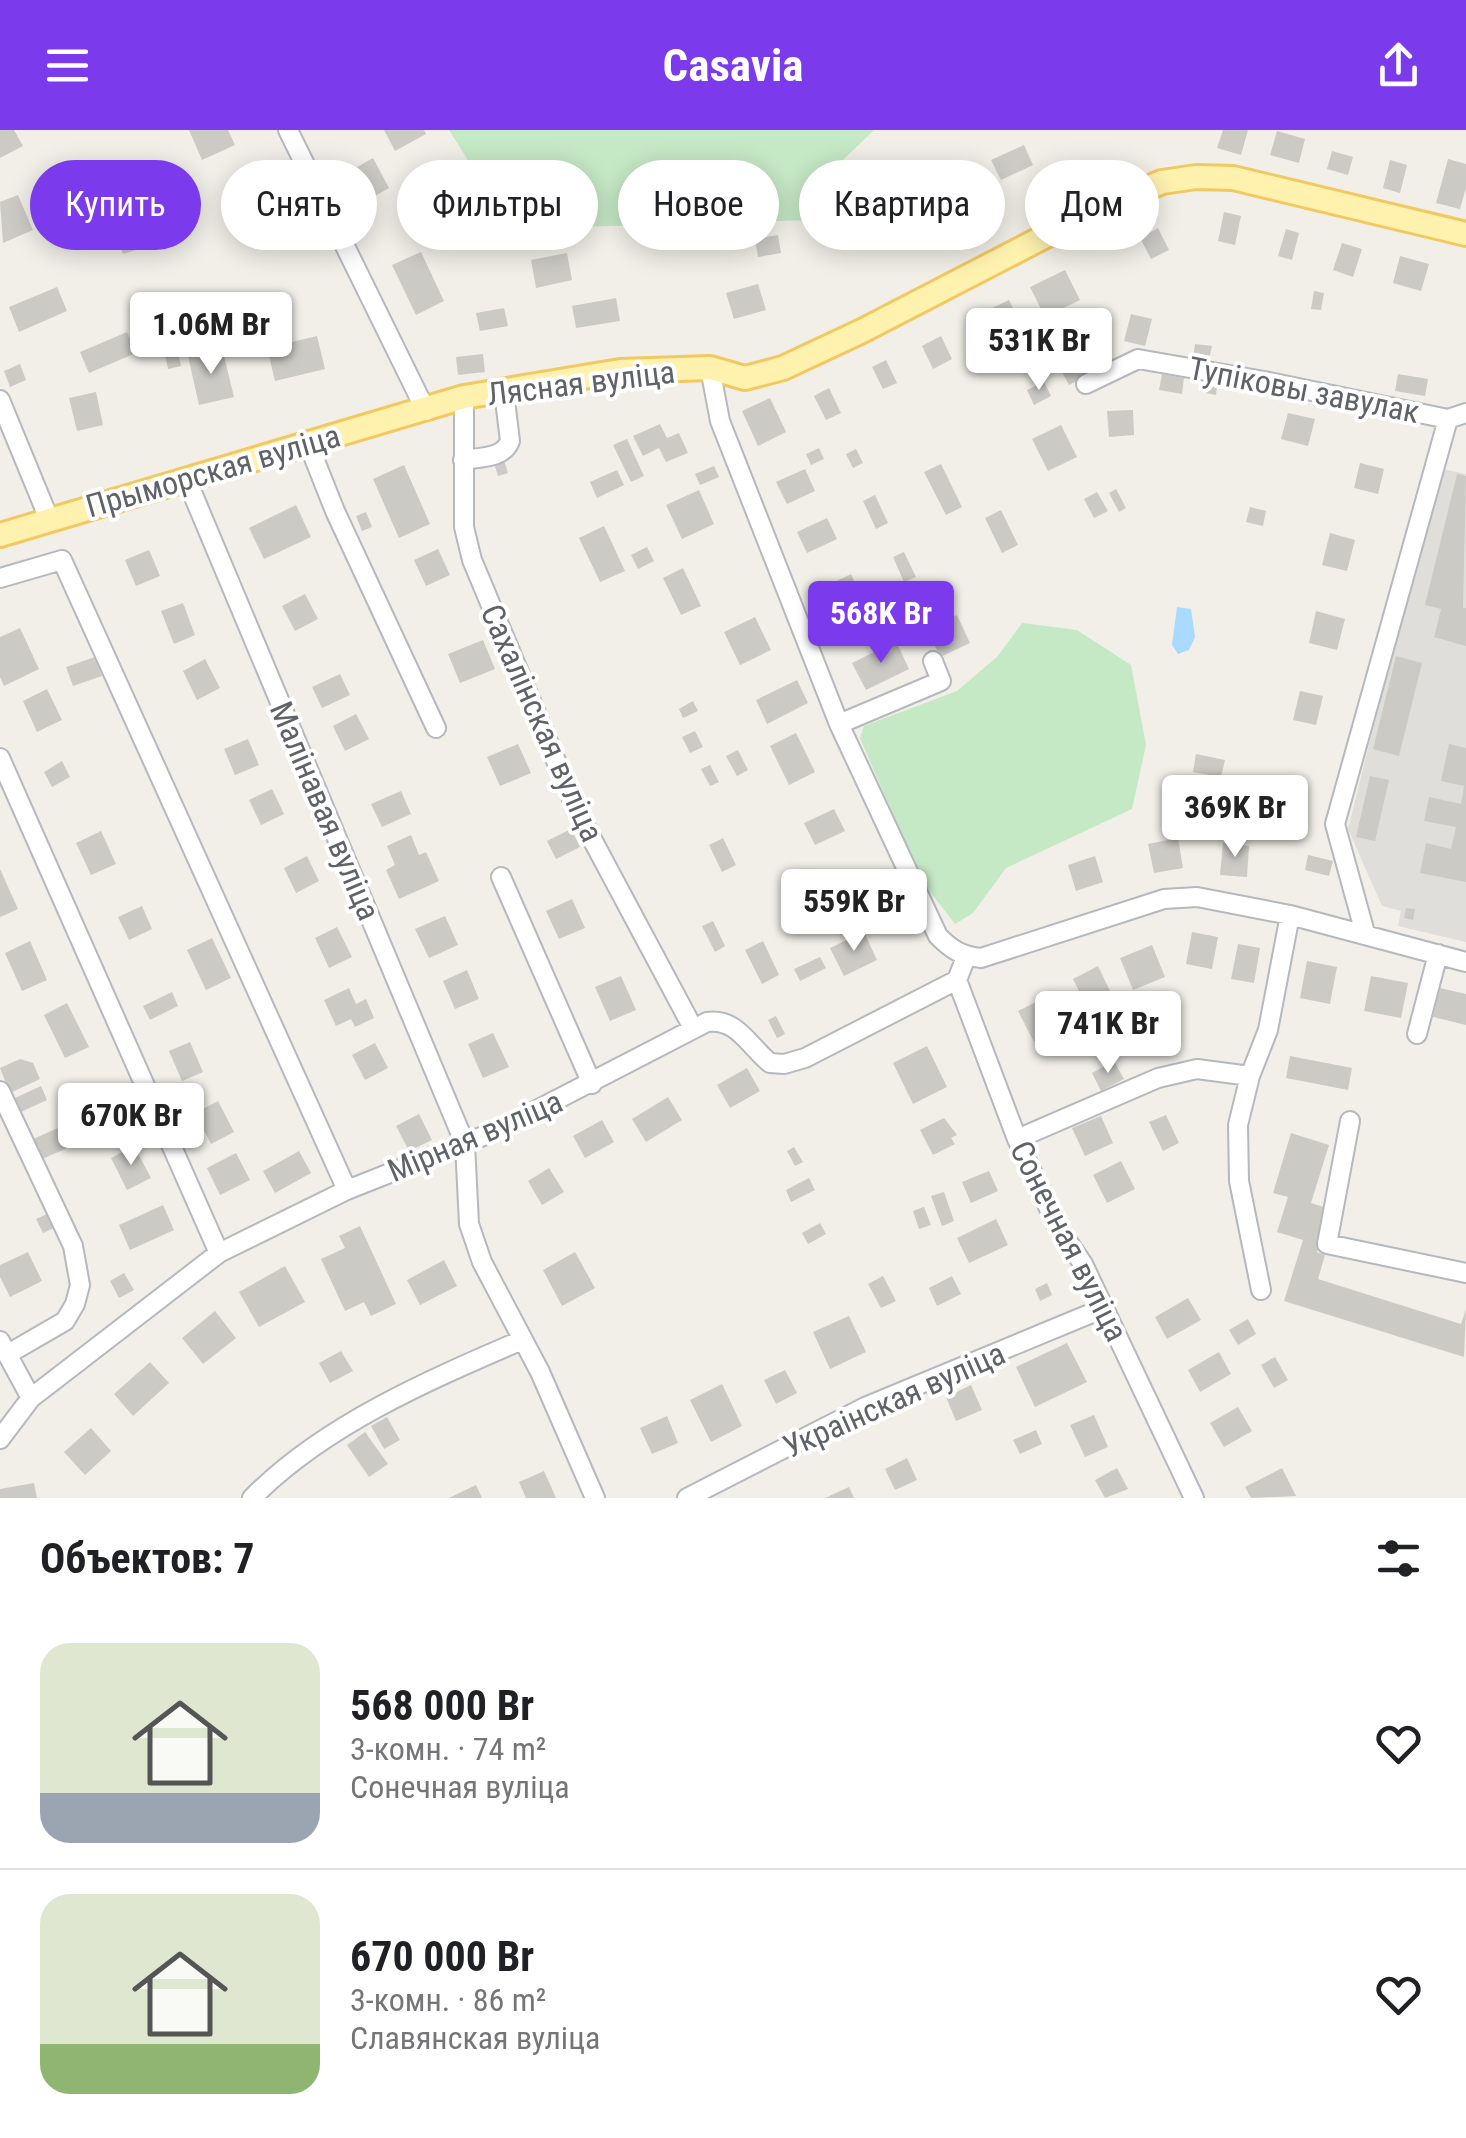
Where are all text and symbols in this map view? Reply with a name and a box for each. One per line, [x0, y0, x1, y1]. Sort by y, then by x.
icon: menu [40, 38, 95, 93]
icon: share [1371, 38, 1426, 93]
text: Casavia [663, 39, 803, 92]
chip: Купить [30, 160, 201, 250]
chip: Снять [221, 160, 377, 250]
chip: Фильтры [397, 160, 598, 250]
chip: Новое [618, 160, 779, 250]
chip: Квартира [799, 160, 1005, 250]
chip: Дом [1025, 160, 1159, 250]
pin: 1.06M Br [108, 292, 314, 377]
text: 1.06M Br [152, 305, 270, 343]
pin: 531K Br [947, 308, 1131, 393]
text: 531K Br [988, 321, 1090, 359]
street label: Тупіковы завулак [1185, 349, 1423, 431]
street label: Лясная вуліца [485, 353, 677, 413]
street label: Прыморская вуліца [82, 417, 344, 525]
pin: 568K Br [789, 581, 973, 666]
text: 568K Br [830, 594, 932, 632]
street label: Сахалінская вуліца [473, 599, 611, 847]
street label: Малінавая вуліца [262, 696, 388, 926]
pin: 369K Br [1143, 775, 1327, 860]
text: 369K Br [1184, 788, 1286, 826]
pin: 559K Br [762, 869, 946, 954]
text: 559K Br [803, 882, 905, 920]
pin: 741K Br [1016, 991, 1200, 1076]
text: 741K Br [1057, 1004, 1159, 1042]
street label: Мірная вуліца [382, 1082, 568, 1190]
pin: 670K Br [39, 1083, 223, 1168]
text: 670K Br [80, 1096, 182, 1134]
street label: Сонечная вуліца [1002, 1135, 1136, 1347]
street label: Украінская вуліца [777, 1334, 1011, 1466]
icon: filters [1371, 1531, 1426, 1586]
text: Объектов: 7 [40, 1534, 254, 1583]
text: 568 000 Br [350, 1681, 534, 1730]
icon: home [120, 1683, 240, 1803]
icon: heart [1371, 1716, 1426, 1771]
text: 3-комн. · 74 m² [350, 1730, 546, 1768]
text: Сонечная вуліца [350, 1768, 570, 1806]
text: 670 000 Br [350, 1932, 534, 1981]
icon: home [120, 1934, 240, 2054]
icon: heart [1371, 1967, 1426, 2022]
text: 3-комн. · 86 m² [350, 1981, 546, 2019]
text: Славянская вуліца [350, 2019, 600, 2057]

